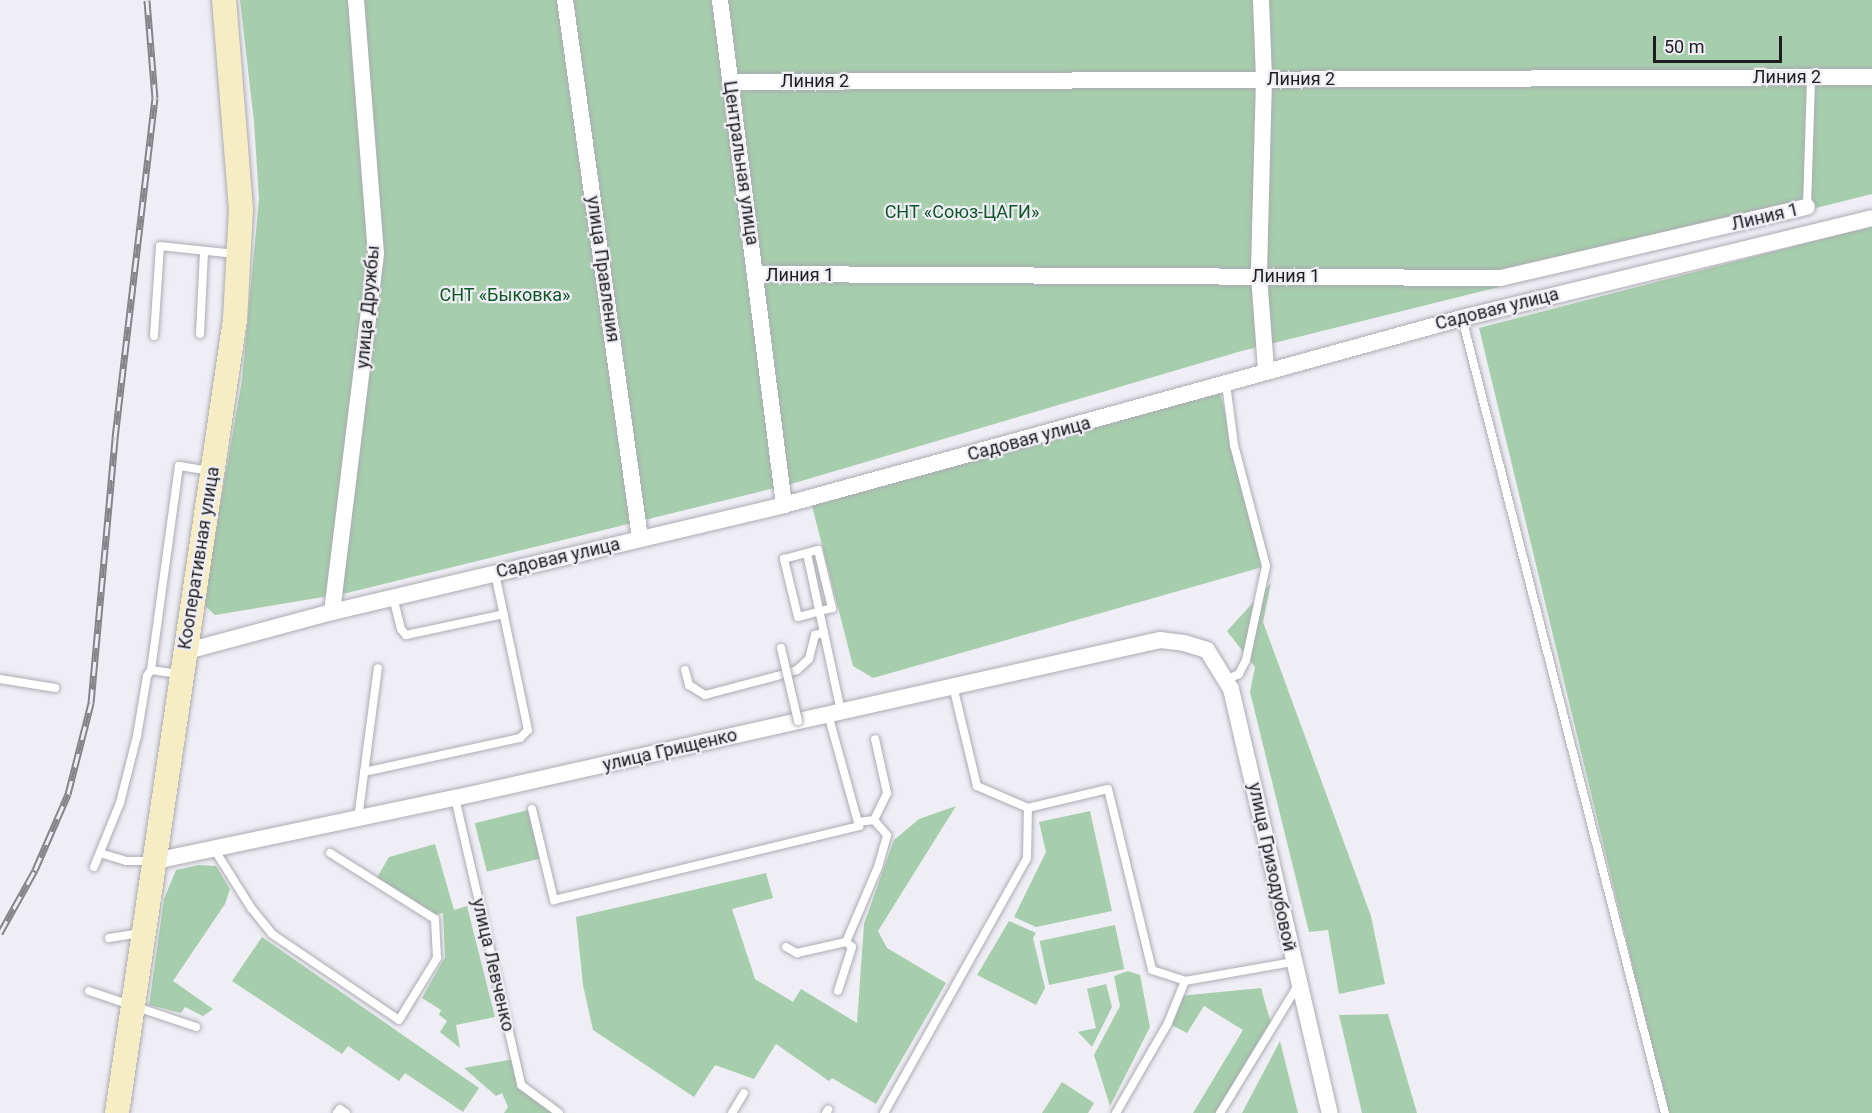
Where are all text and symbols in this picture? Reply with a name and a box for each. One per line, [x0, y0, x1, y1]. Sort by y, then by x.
scale bar [1656, 24, 1785, 62]
text: 50 m [1664, 36, 1704, 57]
street label: Линия 2 [1753, 66, 1821, 88]
street label: Линия 2 [1267, 68, 1335, 90]
street label: Линия 2 [781, 70, 849, 92]
street label: Центральная улица [719, 79, 763, 247]
street label: улица Правления [582, 194, 624, 344]
street label: Линия 1 [1729, 199, 1801, 235]
park label: СНТ «Союз-ЦАГИ» [884, 201, 1040, 223]
street label: улица Дружбы [352, 244, 384, 370]
street label: Линия 1 [766, 264, 834, 286]
street label: Линия 1 [1252, 265, 1320, 287]
street label: Садовая улица [1433, 283, 1561, 335]
park label: СНТ «Быковка» [439, 284, 571, 306]
street label: Садовая улица [965, 412, 1093, 466]
street label: Кооперативная улица [174, 465, 224, 651]
street label: Садовая улица [494, 533, 622, 583]
street label: улица Грищенко [601, 724, 739, 776]
street label: улица Гризодубовой [1244, 781, 1300, 953]
street label: улица Левченко [467, 896, 519, 1034]

